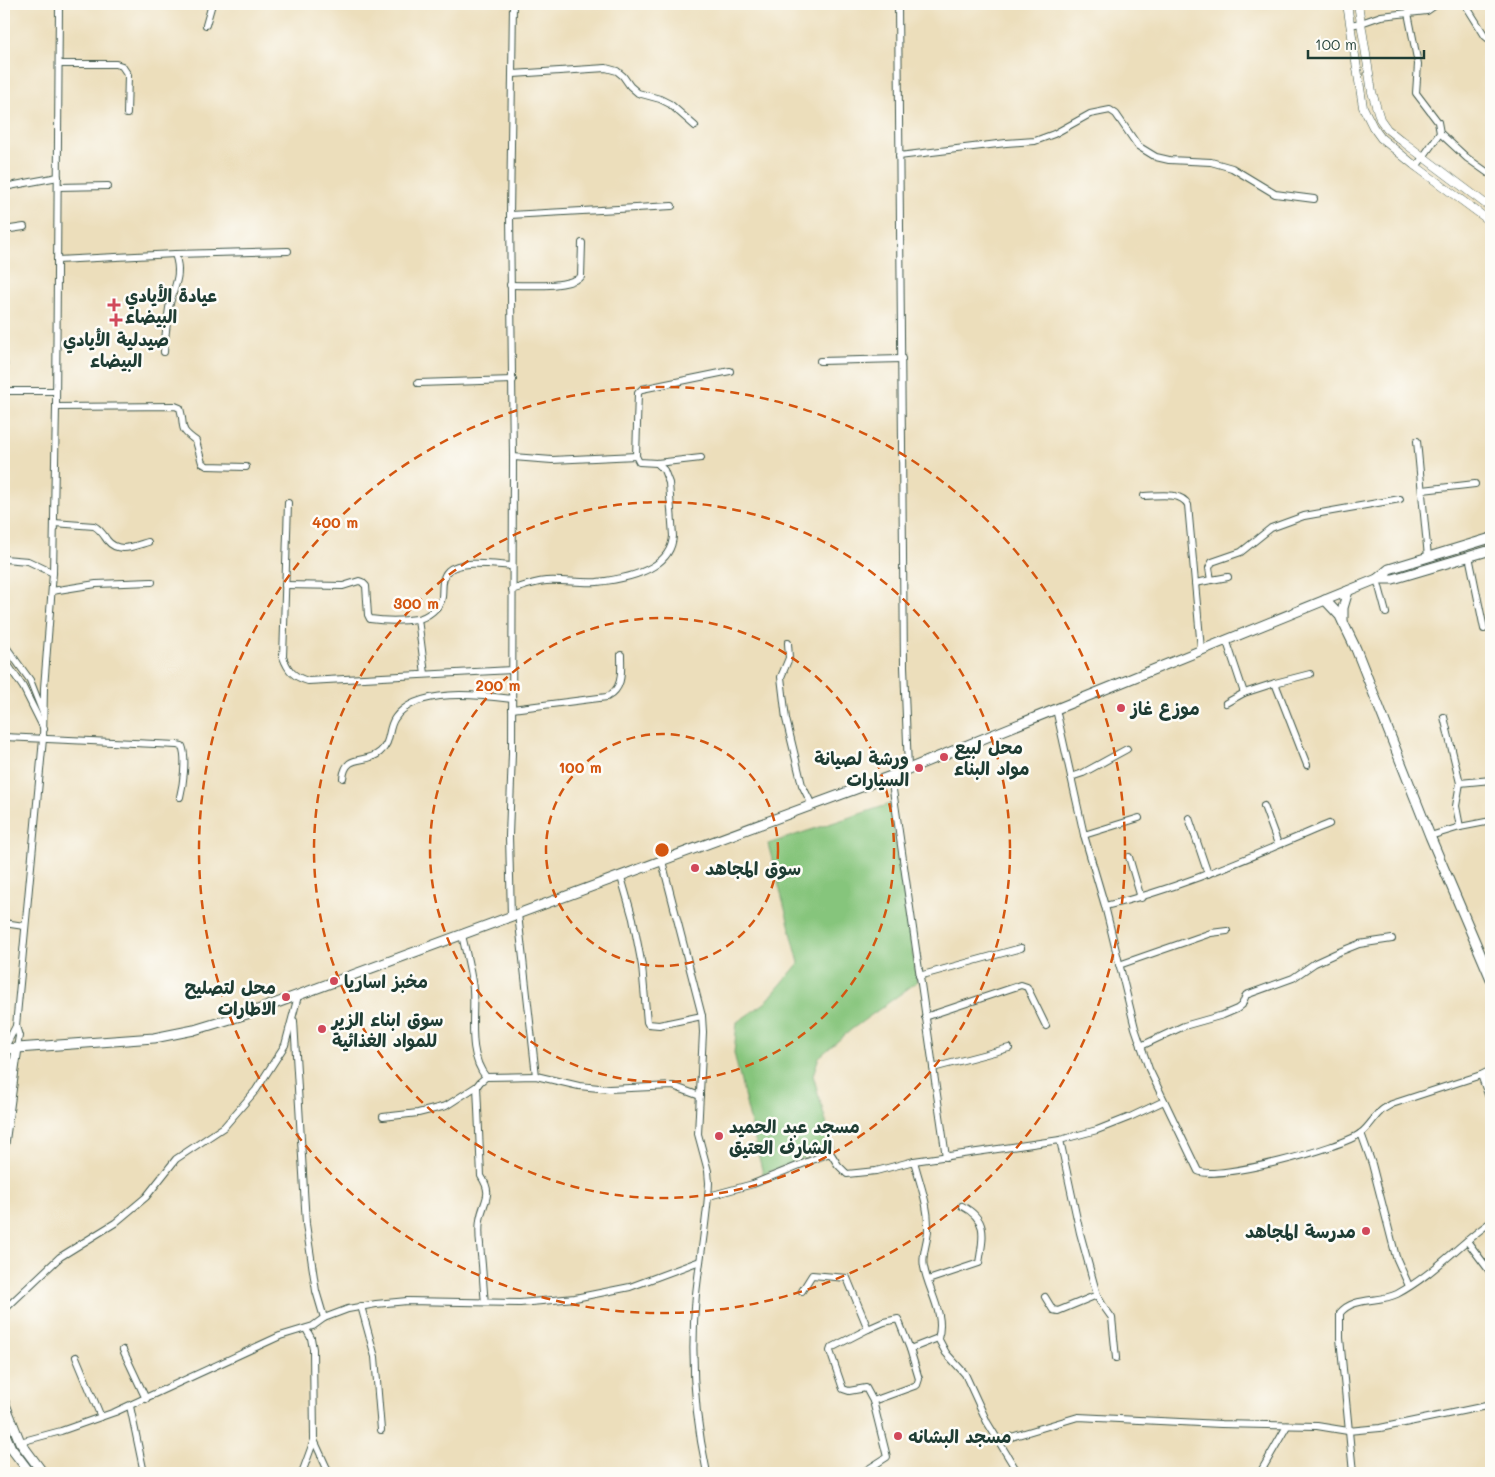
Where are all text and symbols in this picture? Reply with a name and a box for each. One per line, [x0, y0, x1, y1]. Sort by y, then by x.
scale bar [1308, 28, 1424, 60]
text: 100 m [1315, 34, 1357, 54]
place label: عيادة الأيادي البيضاء [125, 283, 217, 328]
marker: عيادة الأيادي البيضاء [107, 298, 121, 312]
marker: صيدلية الأيادي البيضاء [110, 314, 122, 326]
place label: صيدلية الأيادي البيضاء [63, 327, 169, 372]
text: 400 m [312, 512, 358, 532]
text: 300 m [393, 593, 439, 613]
text: 200 m [476, 675, 521, 695]
place label: موزع غاز [1129, 696, 1200, 721]
marker: موزع غاز [1115, 702, 1127, 714]
place label: محل لبيع مواد البناء [954, 735, 1030, 780]
place label: ورشة لصيانة السيارات [814, 746, 909, 791]
marker: محل لبيع مواد البناء [938, 751, 950, 763]
text: 100 m [558, 757, 602, 777]
marker: ورشة لصيانة السيارات [913, 762, 925, 774]
centre of rings [653, 841, 671, 859]
place label: سوق المجاهد [705, 856, 801, 880]
marker: سوق المجاهد [689, 862, 701, 874]
place label: مخبز اساريا [344, 969, 428, 993]
place label: محل لتصليح الاطارات [184, 975, 276, 1020]
marker: مخبز اساريا [328, 975, 340, 987]
marker: محل لتصليح الاطارات [280, 991, 292, 1003]
place label: سوق ابناء الزير للمواد الغذائية [330, 1007, 443, 1052]
marker: سوق ابناء الزير للمواد الغذائية [316, 1023, 328, 1035]
place label: مسجد عبد الحميد الشارف العتيق [729, 1114, 860, 1159]
marker: مسجد عبد الحميد الشارف العتيق [713, 1130, 725, 1142]
place label: مدرسة المجاهد [1245, 1219, 1356, 1243]
marker: مدرسة المجاهد [1360, 1225, 1372, 1237]
place label: مسجد البشانه [908, 1424, 1011, 1448]
marker: مسجد البشانه [892, 1430, 904, 1442]

